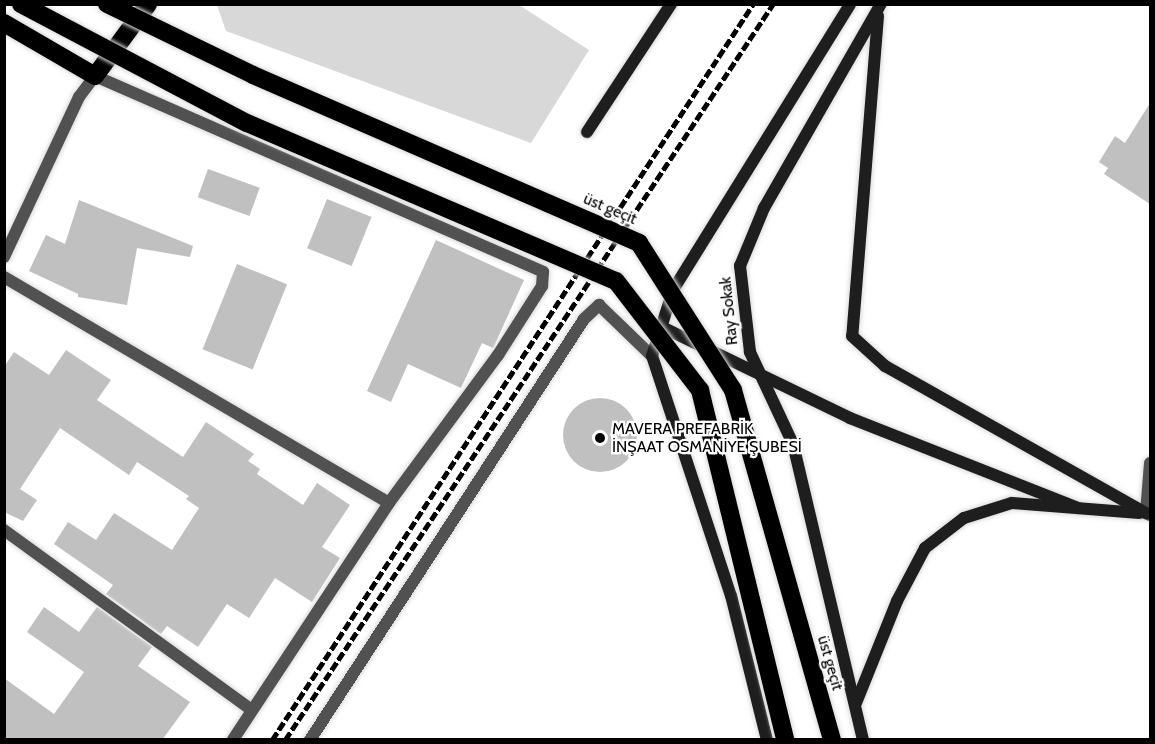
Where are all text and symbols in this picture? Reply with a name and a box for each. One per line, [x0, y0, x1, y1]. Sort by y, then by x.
street label: üst geçit [580, 189, 640, 229]
street label: Ray Sokak [716, 276, 742, 346]
place label: MAVERA PREFABRİK İNŞAAT OSMANİYE ŞUBESİ [612, 419, 802, 457]
marker: MAVERA PREFABRİK İNŞAAT OSMANİYE ŞUBESİ [593, 431, 607, 445]
street label: üst geçit [813, 633, 847, 693]

